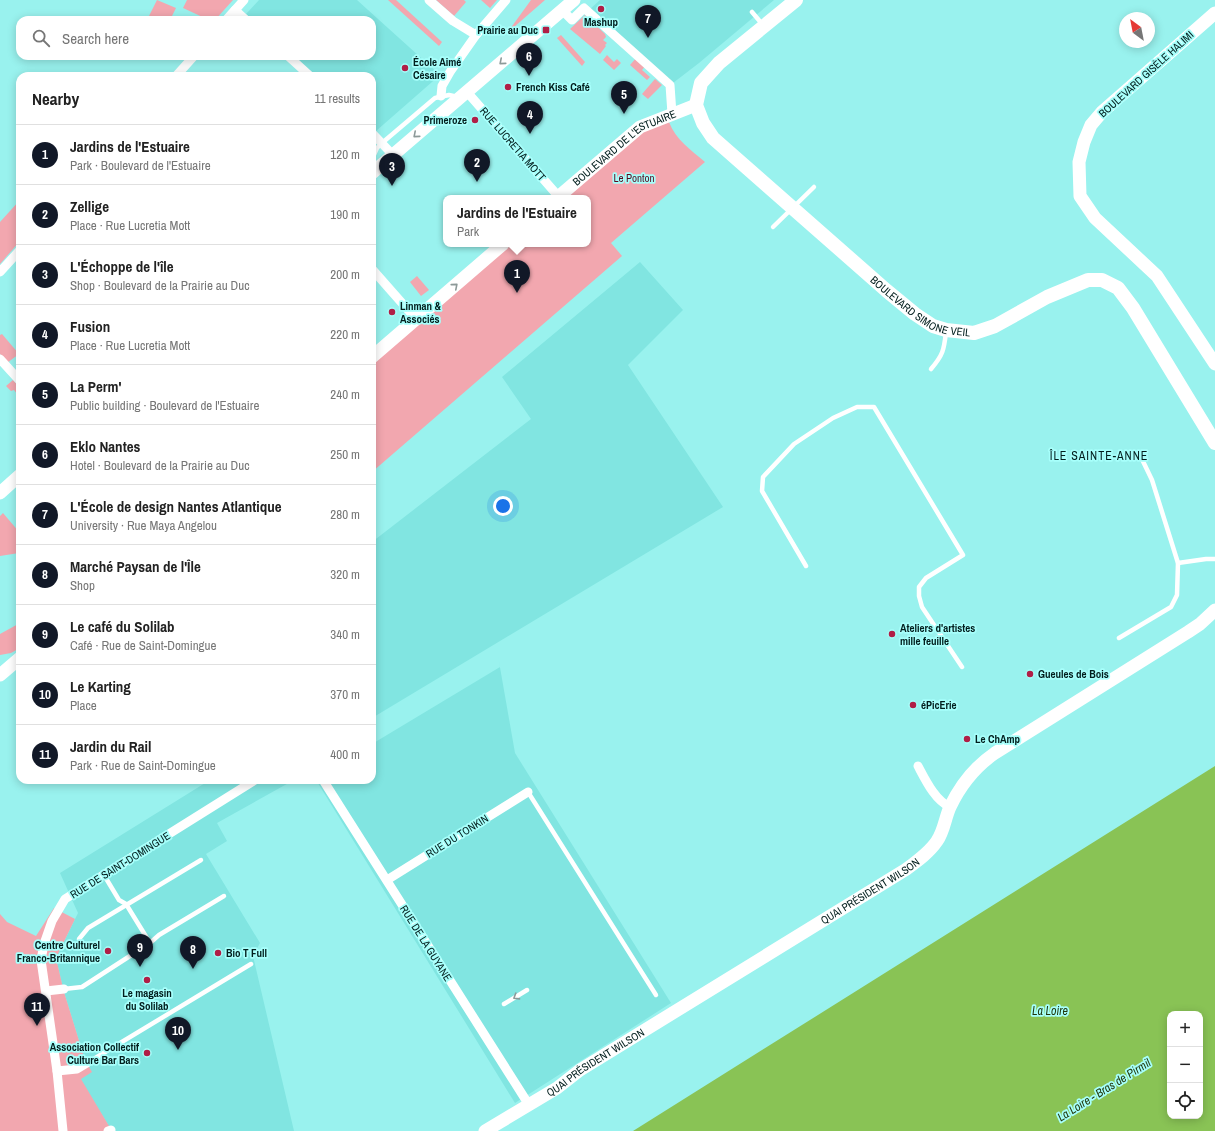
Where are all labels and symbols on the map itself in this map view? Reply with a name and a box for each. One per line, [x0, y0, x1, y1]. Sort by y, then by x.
marker: Mashup [596, 4, 606, 14]
pin: 7 [635, 5, 661, 38]
north arrow [1119, 12, 1155, 48]
place label: Mashup [584, 15, 619, 29]
place label: Prairie au Duc [477, 23, 538, 37]
marker: Prairie au Duc [541, 25, 551, 35]
street label: BOULEVARD GISÈLE HALIMI [1096, 28, 1196, 120]
pin: 6 [516, 43, 542, 76]
place label: École Aimé Césaire [413, 55, 461, 82]
one-way arrow [499, 57, 506, 64]
marker: École Aimé Césaire [400, 63, 410, 73]
place label: French Kiss Café [516, 80, 590, 94]
pin: 5 [611, 81, 637, 114]
marker: French Kiss Café [503, 82, 513, 92]
pin: 4 [517, 101, 543, 134]
street label: RUE LUCRETIA MOTT [477, 104, 549, 184]
street label: BOULEVARD DE L'ESTUAIRE [570, 107, 678, 189]
place label: Primeroze [423, 113, 467, 127]
marker: Primeroze [470, 115, 480, 125]
one-way arrow [413, 131, 421, 138]
pin: 2 [464, 149, 490, 182]
pin: 3 [379, 153, 405, 186]
park label: Le Ponton [613, 171, 655, 185]
pin: 1 [504, 260, 530, 293]
street label: BOULEVARD SIMONE VEIL [868, 273, 971, 340]
one-way arrow [450, 283, 457, 290]
place label: Linman & Associés [400, 299, 442, 326]
marker: Linman & Associés [387, 307, 397, 317]
district label: ÎLE SAINTE-ANNE [1049, 448, 1148, 464]
your location [493, 496, 513, 516]
place label: Ateliers d'artistes mille feuille [900, 621, 975, 648]
marker: Ateliers d'artistes mille feuille [887, 629, 897, 639]
place label: Gueules de Bois [1038, 667, 1109, 681]
marker: Gueules de Bois [1025, 669, 1035, 679]
place label: éPicErie [921, 698, 957, 712]
marker: éPicErie [908, 700, 918, 710]
place label: Le ChAmp [975, 732, 1021, 746]
marker: Le ChAmp [962, 734, 972, 744]
street label: RUE DU TONKIN [423, 811, 491, 861]
street label: RUE DE SAINT-DOMINGUE [67, 829, 173, 901]
street label: QUAI PRÉSIDENT WILSON [818, 855, 922, 927]
street label: RUE DE LA GUYANE [397, 902, 455, 984]
pin: 9 [127, 934, 153, 967]
pin: 8 [180, 936, 206, 969]
place label: Centre Culturel Franco-Britannique [17, 938, 100, 965]
marker: Centre Culturel Franco-Britannique [103, 946, 113, 956]
place label: Bio T Full [226, 946, 267, 960]
marker: Bio T Full [213, 948, 223, 958]
marker: Le magasin du Solilab [142, 975, 152, 985]
place label: Le magasin du Solilab [122, 986, 172, 1013]
one-way arrow [513, 992, 520, 1000]
pin: 11 [24, 993, 50, 1026]
water label: La Loire [1032, 1003, 1069, 1019]
pin: 10 [165, 1017, 191, 1050]
street label: QUAI PRÉSIDENT WILSON [544, 1025, 647, 1100]
place label: Association Collectif Culture Bar Bars [50, 1040, 139, 1067]
marker: Association Collectif Culture Bar Bars [142, 1048, 152, 1058]
water label: La Loire - Bras de Pirmil [1054, 1054, 1154, 1125]

